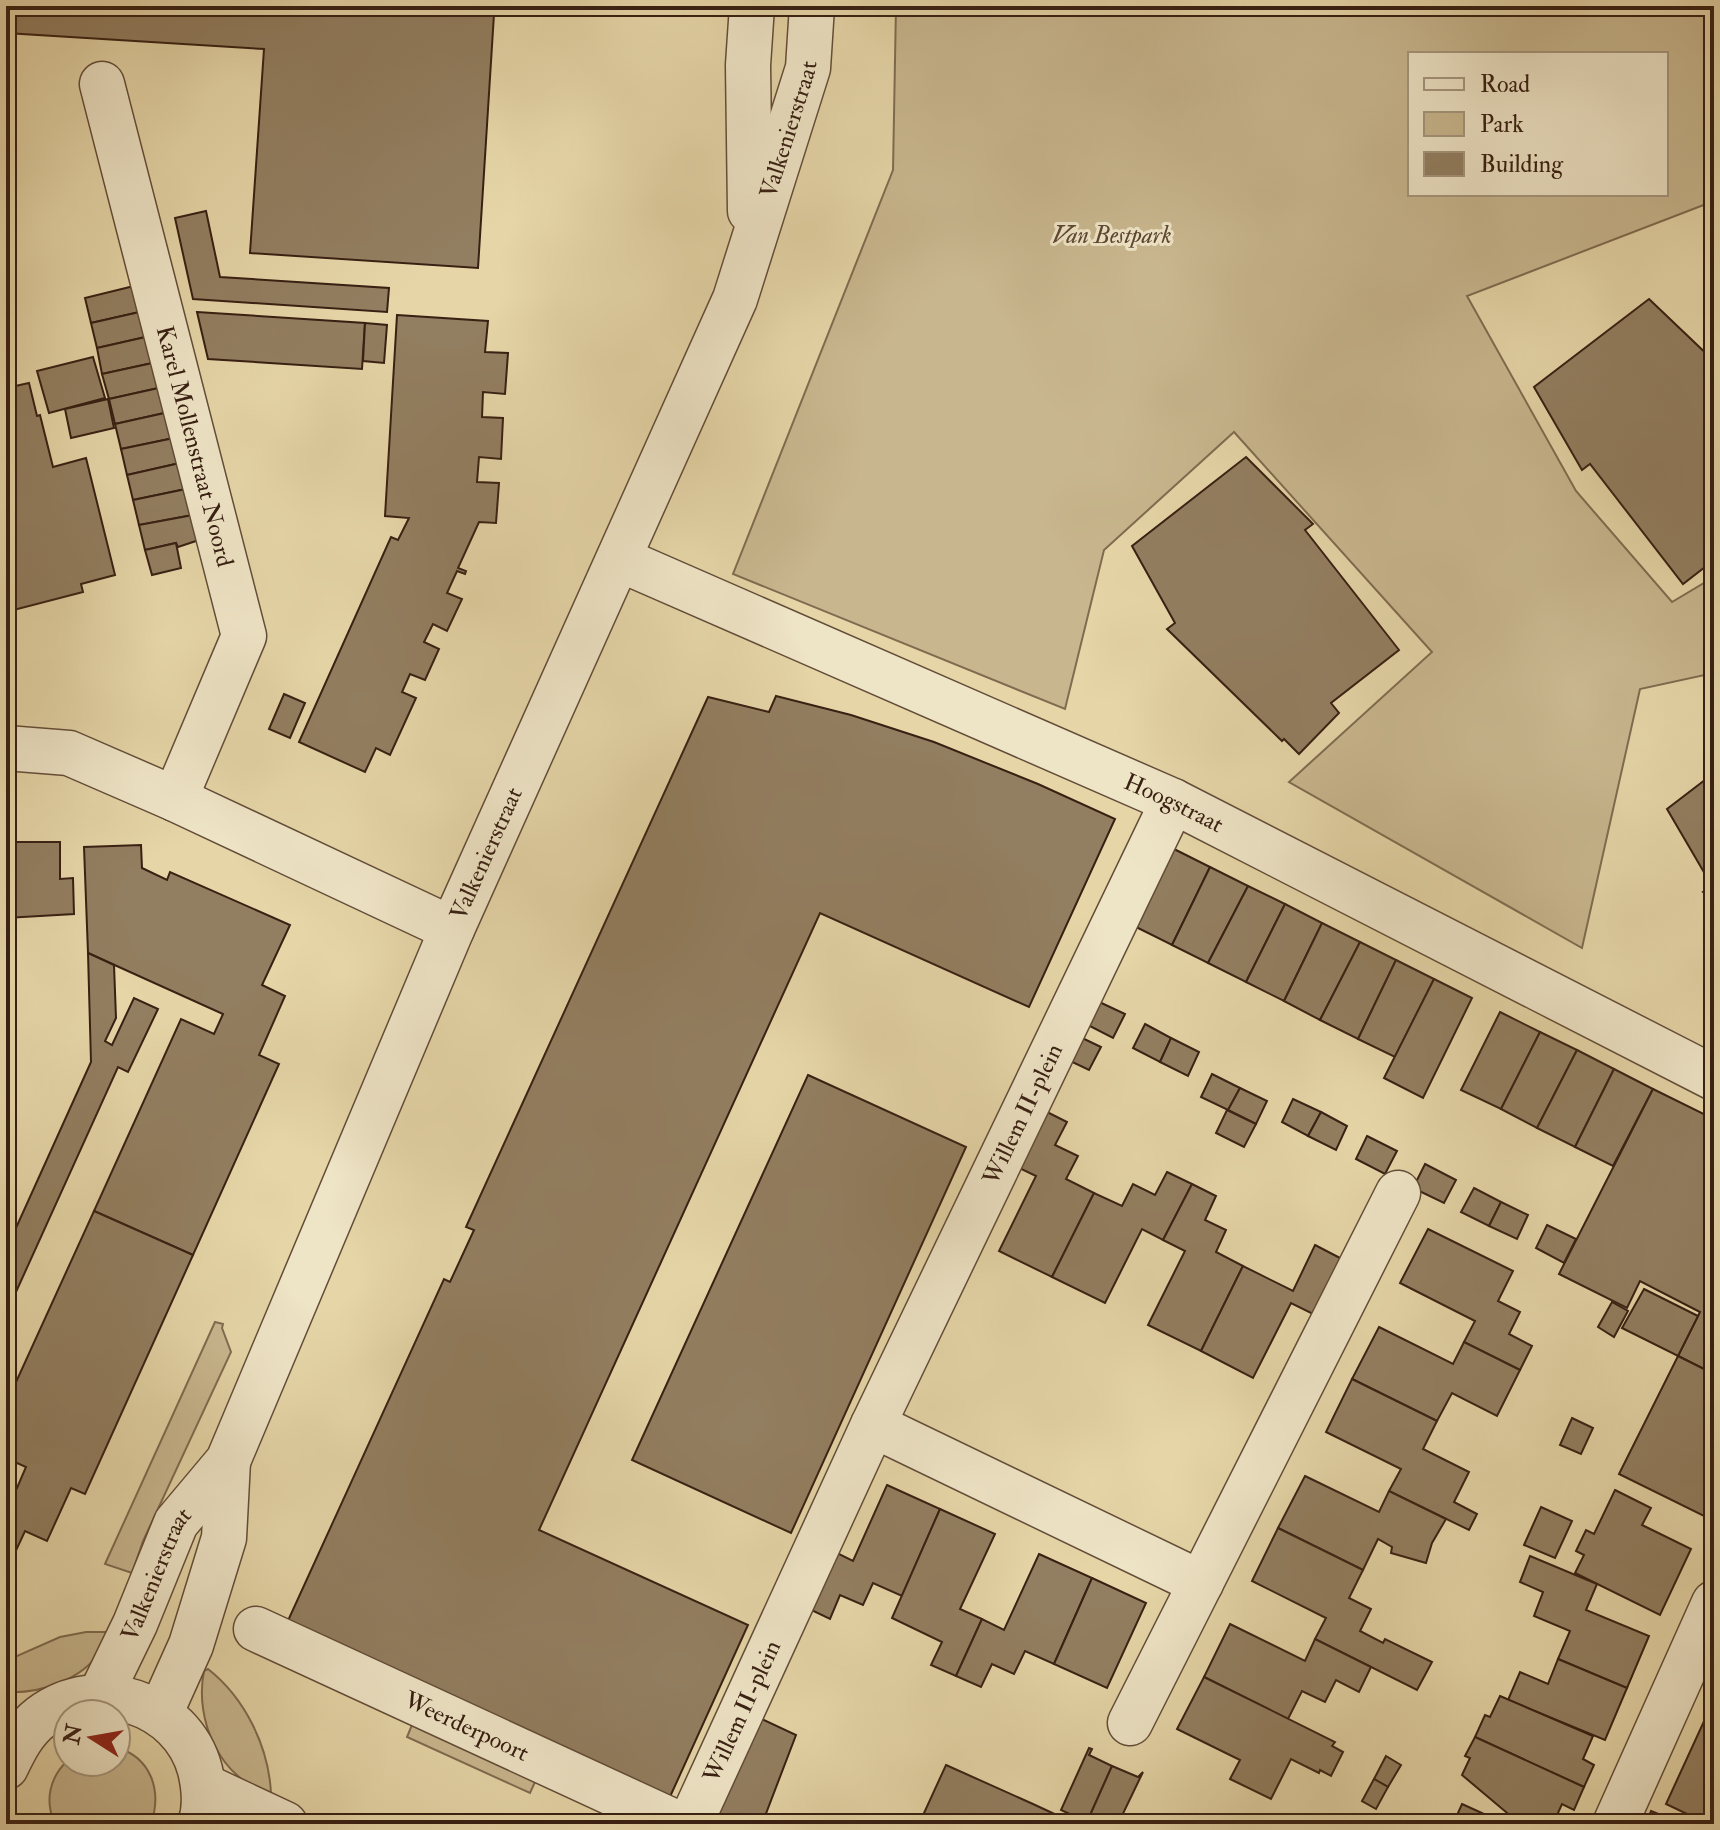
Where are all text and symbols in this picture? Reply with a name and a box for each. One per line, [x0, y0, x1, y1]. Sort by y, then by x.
legend [1408, 52, 1668, 196]
street label: Valkenierstraat [753, 60, 824, 202]
text: Road [1480, 69, 1530, 100]
text: Park [1480, 109, 1524, 140]
text: Building [1480, 149, 1564, 180]
park label: Van Bestpark [1052, 220, 1172, 251]
street label: Karel Mollenstraat Noord [149, 322, 241, 570]
street label: Hoogstraat [1119, 766, 1229, 840]
street label: Valkenierstraat [443, 782, 530, 925]
street label: Willem II-plein [975, 1039, 1070, 1191]
street label: Valkenierstraat [114, 1501, 199, 1646]
street label: Willem II-plein [696, 1635, 788, 1788]
street label: Weerderpoort [398, 1684, 534, 1769]
north arrow [52, 1698, 132, 1778]
text: N [58, 1722, 89, 1748]

